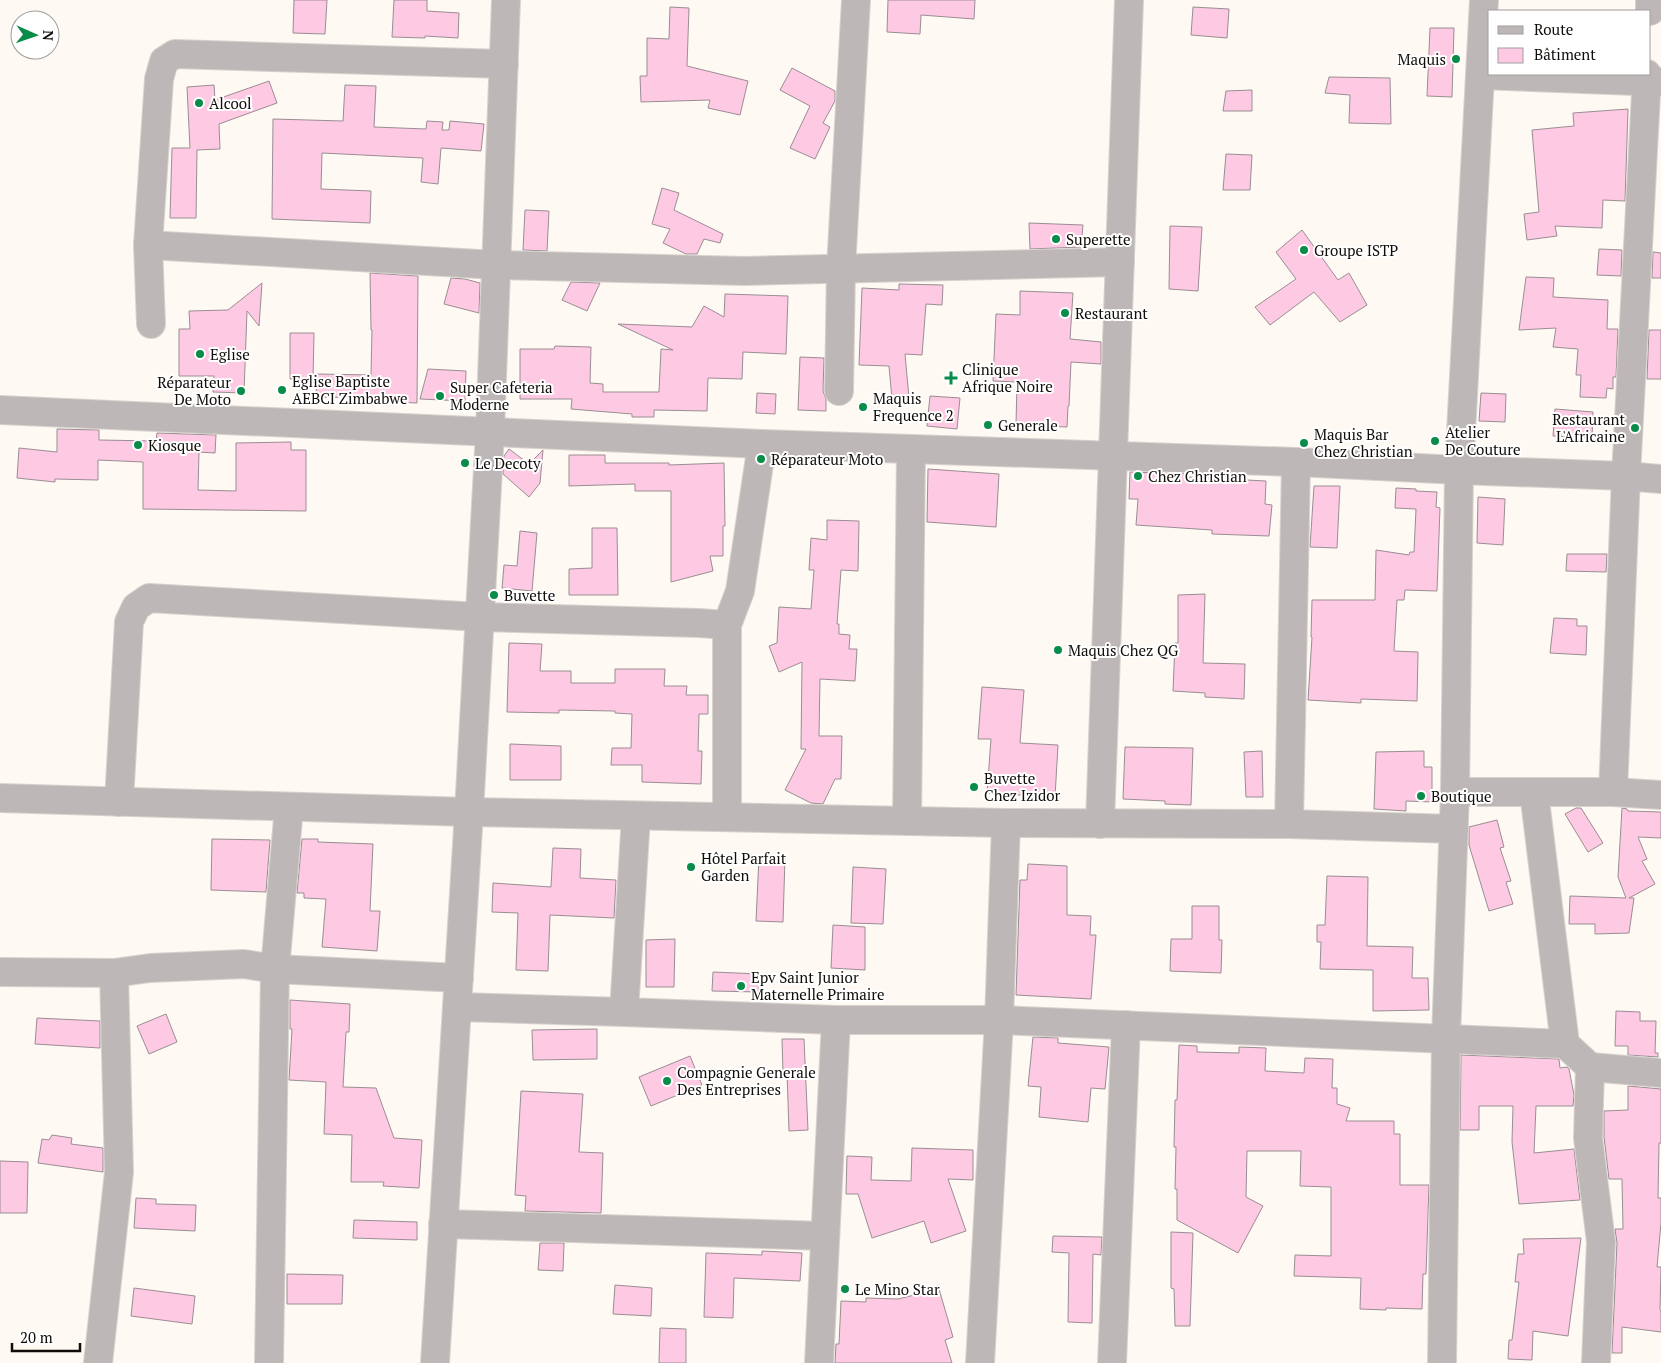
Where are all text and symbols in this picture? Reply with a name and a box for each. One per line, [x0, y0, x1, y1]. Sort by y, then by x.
north arrow [10, 10, 60, 60]
legend [1488, 10, 1651, 75]
text: Route [1534, 19, 1573, 39]
text: N [39, 30, 58, 41]
text: Bâtiment [1534, 44, 1596, 64]
place label: Maquis [1398, 49, 1446, 69]
marker: Maquis [1450, 53, 1462, 65]
place label: Alcool [209, 93, 252, 113]
marker: Alcool [193, 97, 205, 109]
place label: Superette [1066, 229, 1131, 249]
marker: Superette [1050, 233, 1062, 245]
place label: Groupe ISTP [1314, 240, 1398, 260]
marker: Groupe ISTP [1298, 244, 1310, 256]
place label: Restaurant [1075, 303, 1148, 323]
marker: Restaurant [1059, 307, 1071, 319]
place label: Eglise [210, 344, 250, 364]
marker: Eglise [194, 348, 206, 360]
place label: Clinique Afrique Noire [962, 359, 1053, 396]
place label: Eglise Baptiste AEBCI Zimbabwe [292, 371, 407, 408]
marker: Clinique Afrique Noire [944, 371, 958, 385]
place label: Réparateur De Moto [157, 372, 231, 409]
place label: Super Cafeteria Moderne [450, 377, 553, 414]
marker: Eglise Baptiste AEBCI Zimbabwe [276, 384, 288, 396]
marker: Réparateur De Moto [235, 385, 247, 397]
place label: Maquis Frequence 2 [873, 388, 954, 425]
marker: Super Cafeteria Moderne [434, 390, 446, 402]
marker: Maquis Frequence 2 [857, 401, 869, 413]
place label: Restaurant L'Africaine [1552, 409, 1625, 446]
place label: Generale [998, 415, 1058, 435]
marker: Generale [982, 419, 994, 431]
place label: Atelier De Couture [1445, 422, 1521, 459]
marker: Restaurant L'Africaine [1629, 422, 1641, 434]
place label: Maquis Bar Chez Christian [1314, 424, 1413, 461]
place label: Kiosque [148, 435, 201, 455]
marker: Atelier De Couture [1429, 435, 1441, 447]
marker: Maquis Bar Chez Christian [1298, 437, 1310, 449]
marker: Kiosque [132, 439, 144, 451]
place label: Réparateur Moto [771, 449, 883, 469]
place label: Le Decoty [475, 453, 541, 473]
marker: Réparateur Moto [755, 453, 767, 465]
marker: Le Decoty [459, 457, 471, 469]
place label: Chez Christian [1148, 466, 1247, 486]
marker: Chez Christian [1132, 470, 1144, 482]
place label: Buvette [504, 585, 555, 605]
marker: Buvette [488, 589, 500, 601]
place label: Maquis Chez QG [1068, 640, 1179, 660]
marker: Maquis Chez QG [1052, 644, 1064, 656]
place label: Buvette Chez Izidor [984, 768, 1061, 805]
marker: Buvette Chez Izidor [968, 781, 980, 793]
place label: Boutique [1431, 786, 1492, 806]
marker: Boutique [1415, 790, 1427, 802]
place label: Hôtel Parfait Garden [701, 848, 787, 885]
marker: Hôtel Parfait Garden [685, 861, 697, 873]
place label: Epv Saint Junior Maternelle Primaire [751, 967, 885, 1004]
marker: Epv Saint Junior Maternelle Primaire [735, 980, 747, 992]
place label: Compagnie Generale Des Entreprises [677, 1062, 816, 1099]
marker: Compagnie Generale Des Entreprises [661, 1075, 673, 1087]
place label: Le Mino Star [855, 1279, 940, 1299]
marker: Le Mino Star [839, 1283, 851, 1295]
scale bar [12, 1320, 80, 1352]
text: 20 m [20, 1327, 53, 1347]

